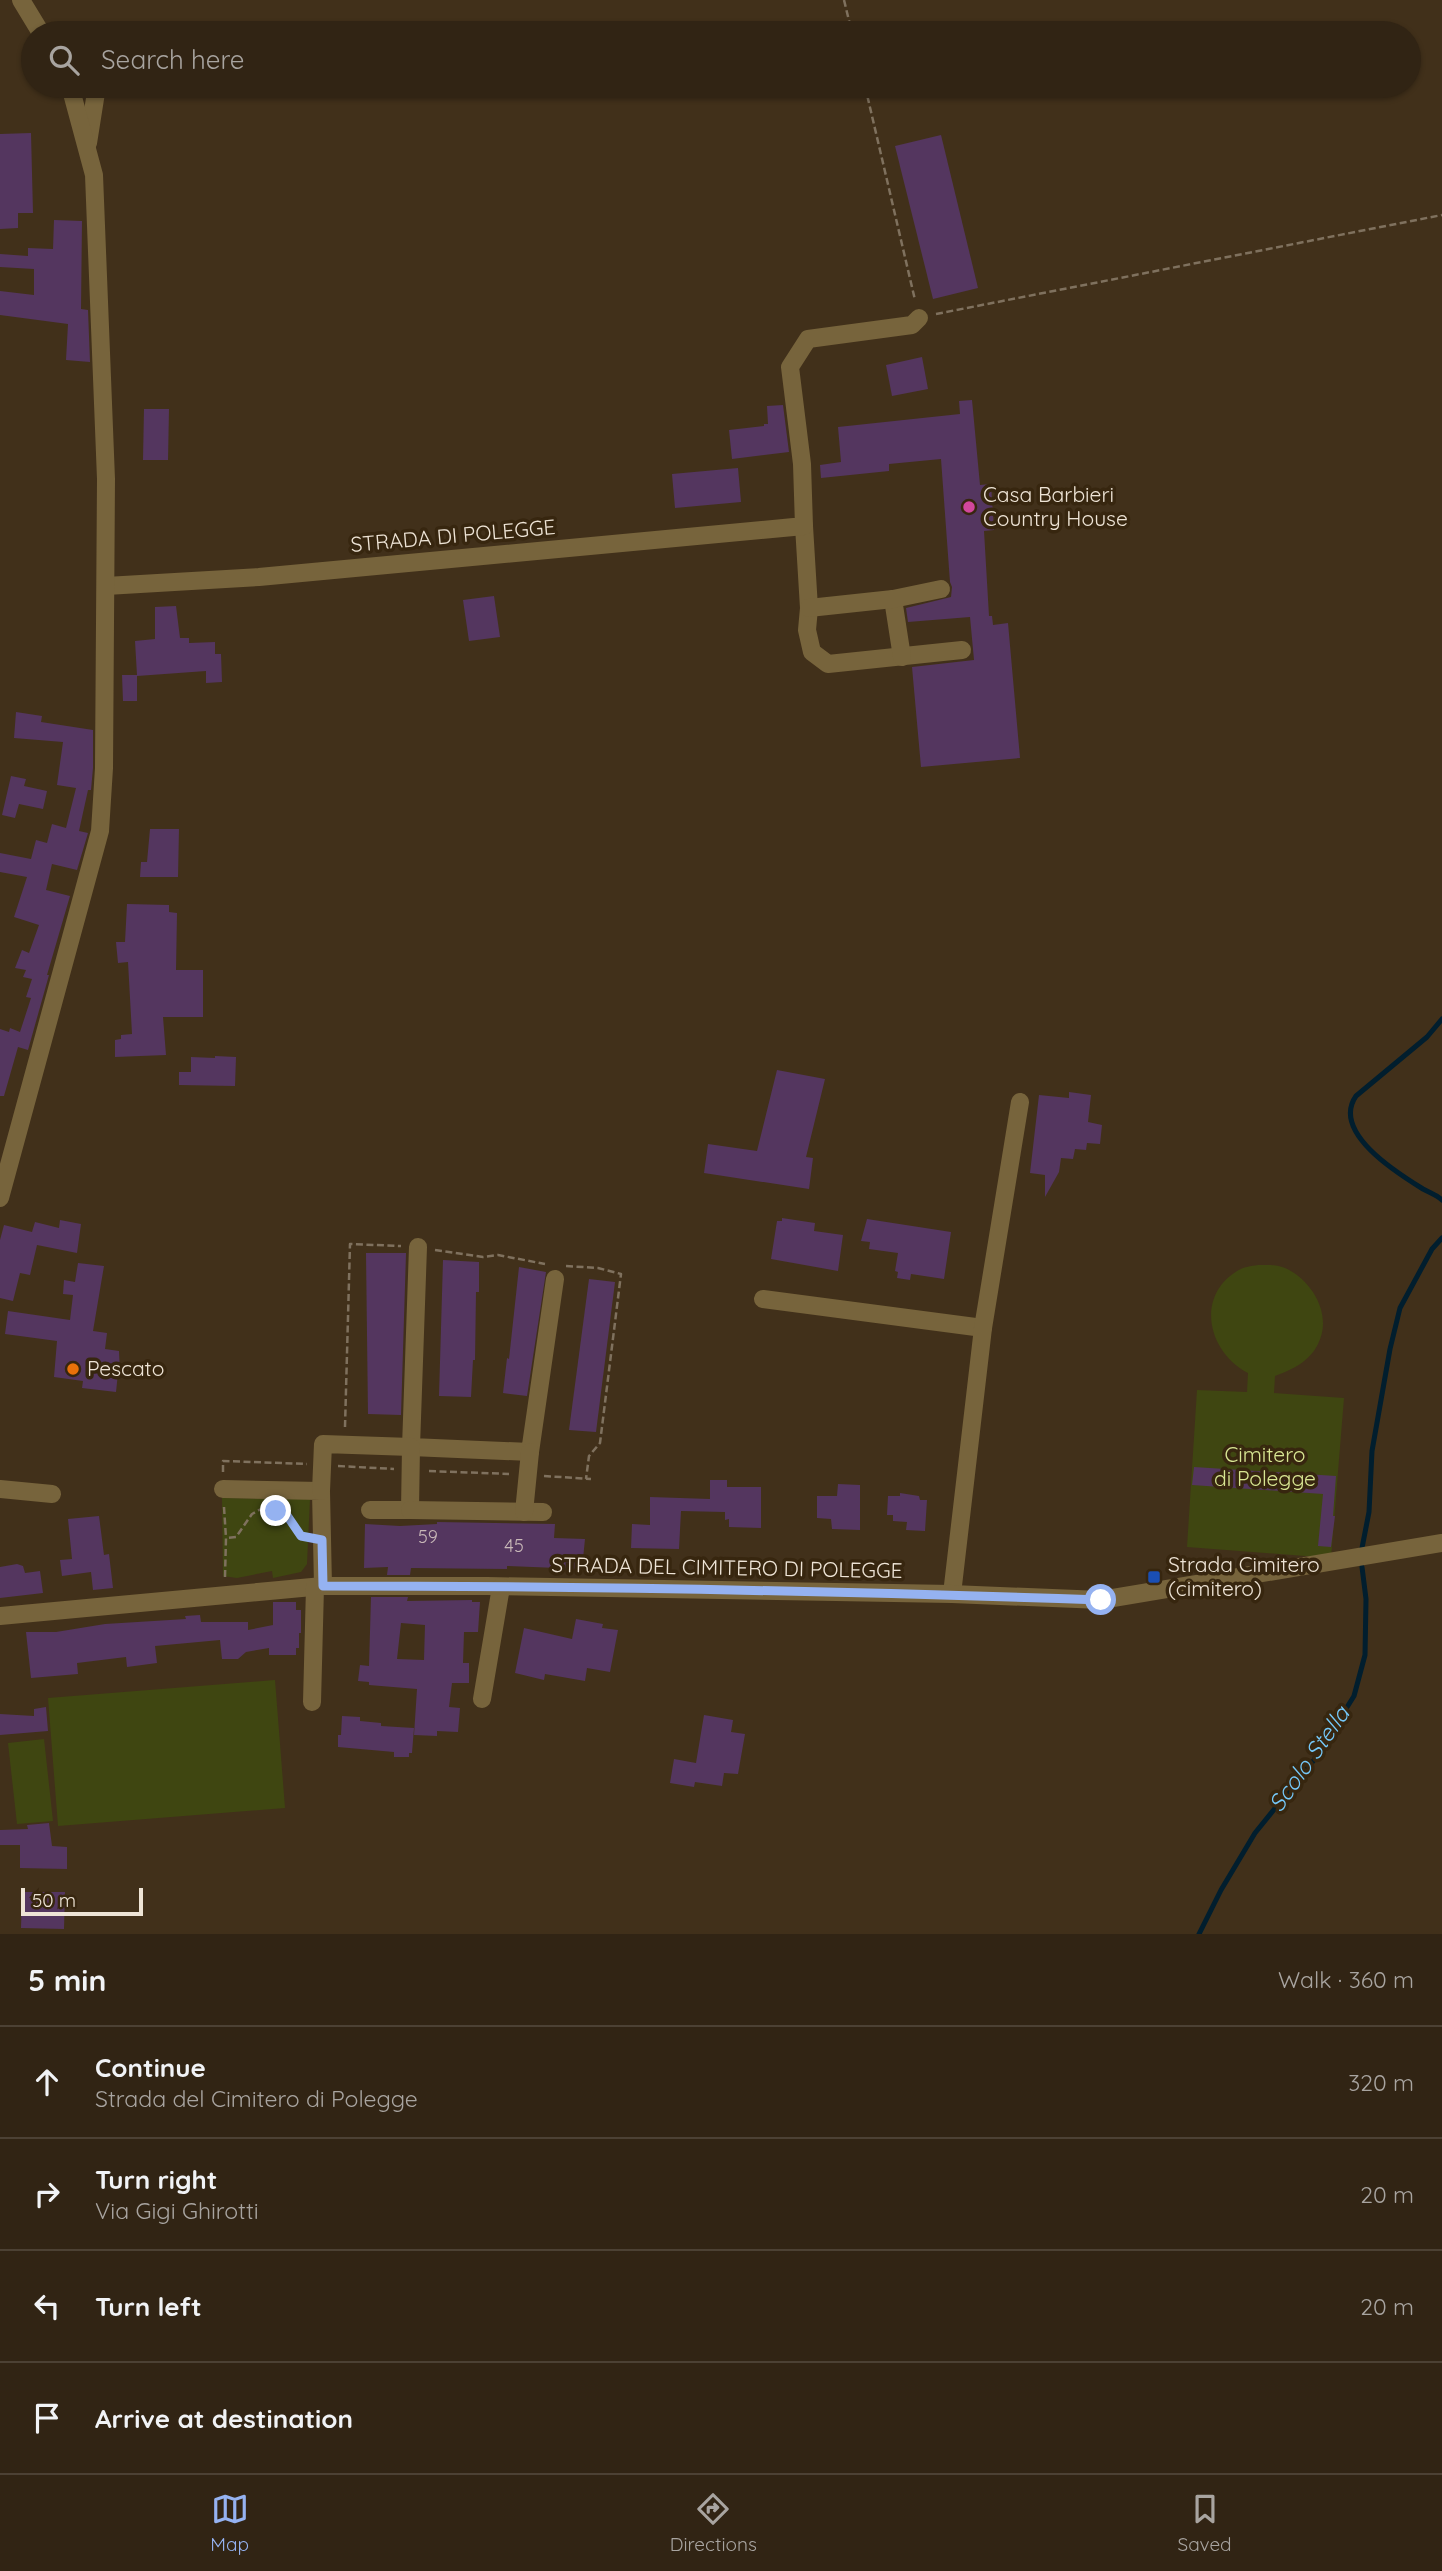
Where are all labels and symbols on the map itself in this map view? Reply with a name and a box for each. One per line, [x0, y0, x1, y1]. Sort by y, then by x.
place label: Casa Barbieri Country House [983, 481, 1128, 531]
marker: Casa Barbieri Country House [961, 499, 977, 515]
street label: STRADA DI POLEGGE [349, 513, 556, 557]
place label: Pescato [87, 1355, 164, 1381]
marker: Pescato [65, 1361, 81, 1377]
park label: Cimitero di Polegge [1214, 1441, 1316, 1491]
route end [260, 1495, 291, 1526]
house number: 59 [418, 1525, 438, 1548]
house number: 45 [504, 1534, 524, 1557]
street label: STRADA DEL CIMITERO DI POLEGGE [551, 1551, 903, 1583]
place label: Strada Cimitero (cimitero) [1168, 1551, 1320, 1601]
marker: Strada Cimitero (cimitero) [1146, 1569, 1162, 1585]
route start [1085, 1584, 1116, 1615]
water label: Scolo Stella [1262, 1700, 1356, 1817]
scale bar [21, 1885, 144, 1917]

